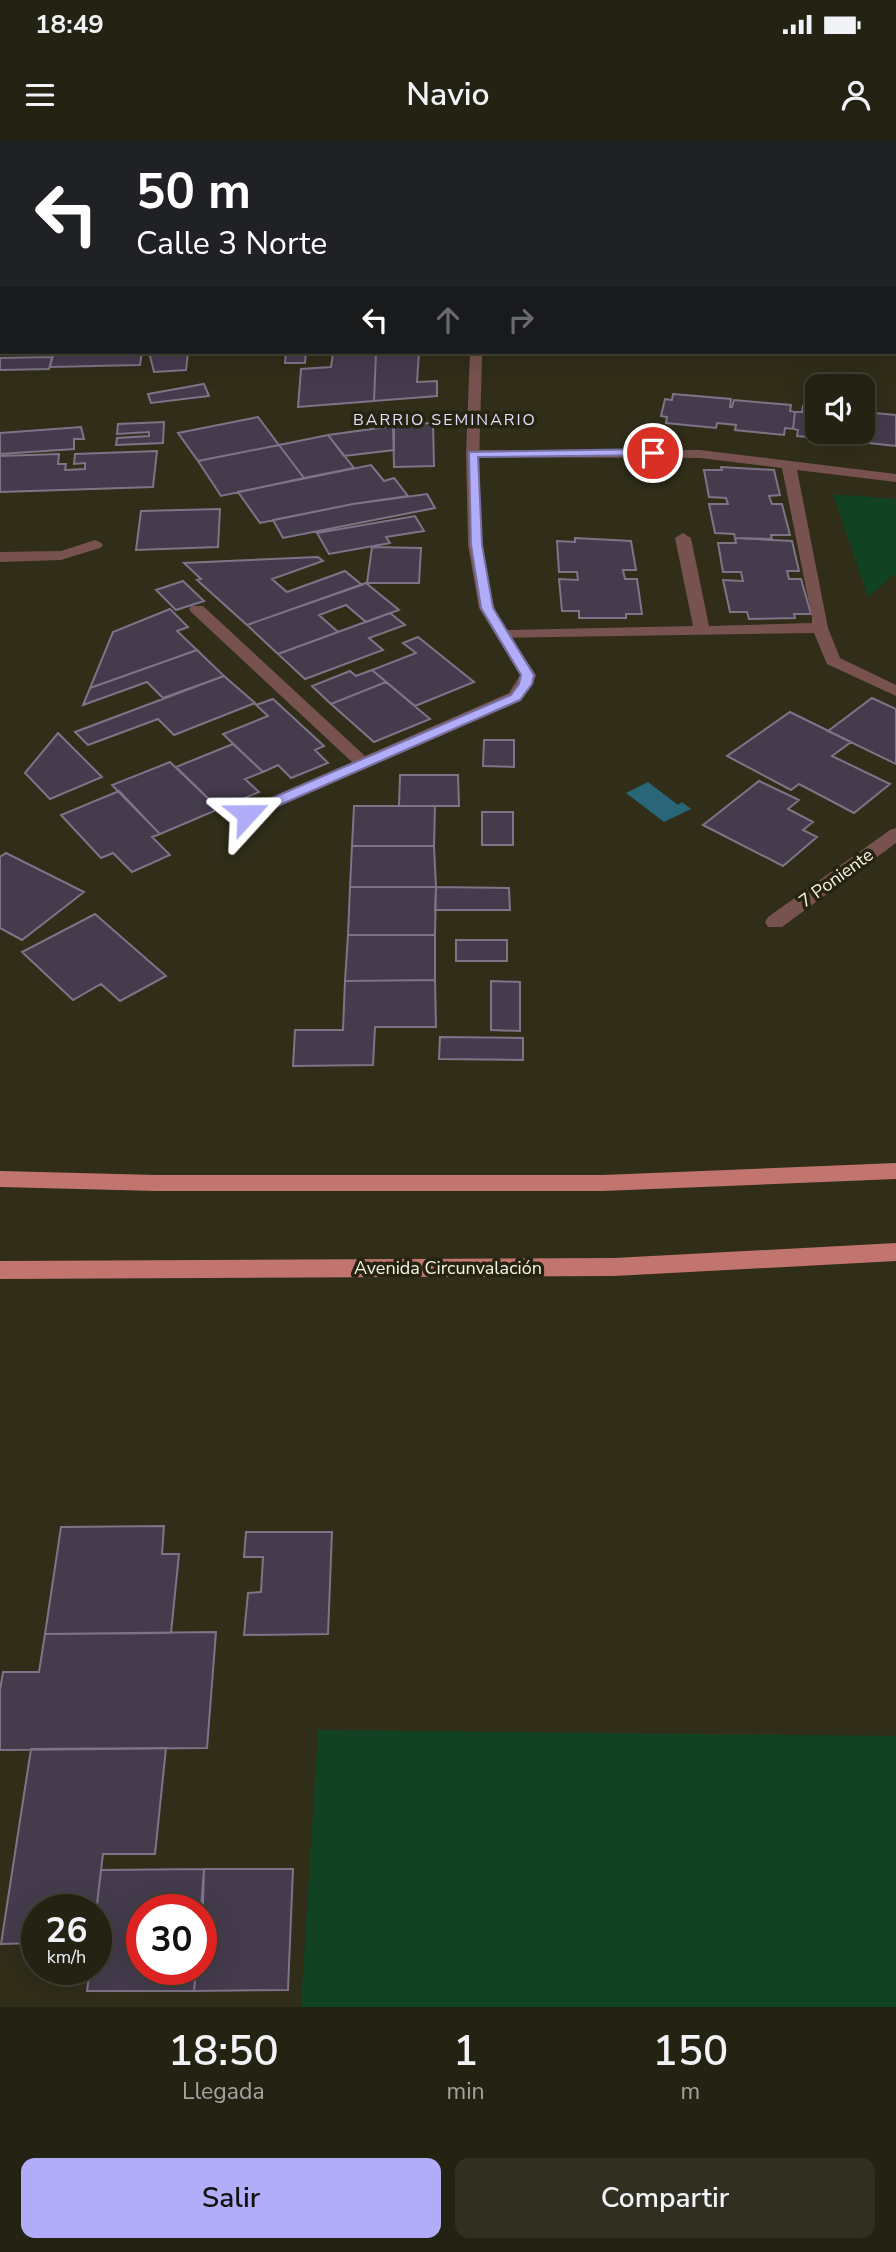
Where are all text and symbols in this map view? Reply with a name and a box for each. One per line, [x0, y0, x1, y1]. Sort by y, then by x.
text: 18:49 [35, 7, 104, 42]
text: Navio [406, 73, 490, 116]
icon: menu [21, 76, 59, 114]
icon: person [837, 76, 875, 114]
text: 50 m [136, 158, 251, 225]
icon: left [21, 168, 112, 259]
text: Calle 3 Norte [136, 222, 327, 265]
icon: left [356, 301, 394, 339]
icon: ahead [429, 301, 467, 339]
icon: right [502, 301, 540, 339]
map controls [805, 374, 875, 444]
button: sound [805, 374, 875, 444]
district label: BARRIO SEMINARIO [353, 409, 537, 431]
pin [623, 423, 683, 483]
icon: arrive [634, 434, 672, 472]
position arrow [210, 777, 284, 851]
street label: 7 Poniente [794, 843, 878, 913]
street label: Avenida Circunvalación [354, 1256, 542, 1280]
speed limit sign: 30 [126, 1894, 217, 1985]
text: 26 [45, 1907, 88, 1954]
text: km/h [47, 1945, 86, 1969]
text: 18:50 [168, 2023, 279, 2080]
text: 1 [453, 2023, 478, 2080]
text: 150 [652, 2023, 728, 2080]
text: Llegada [182, 2076, 265, 2107]
text: min [447, 2076, 485, 2107]
text: m [680, 2076, 700, 2107]
button: Salir [21, 2158, 441, 2238]
button: Compartir [455, 2158, 875, 2238]

